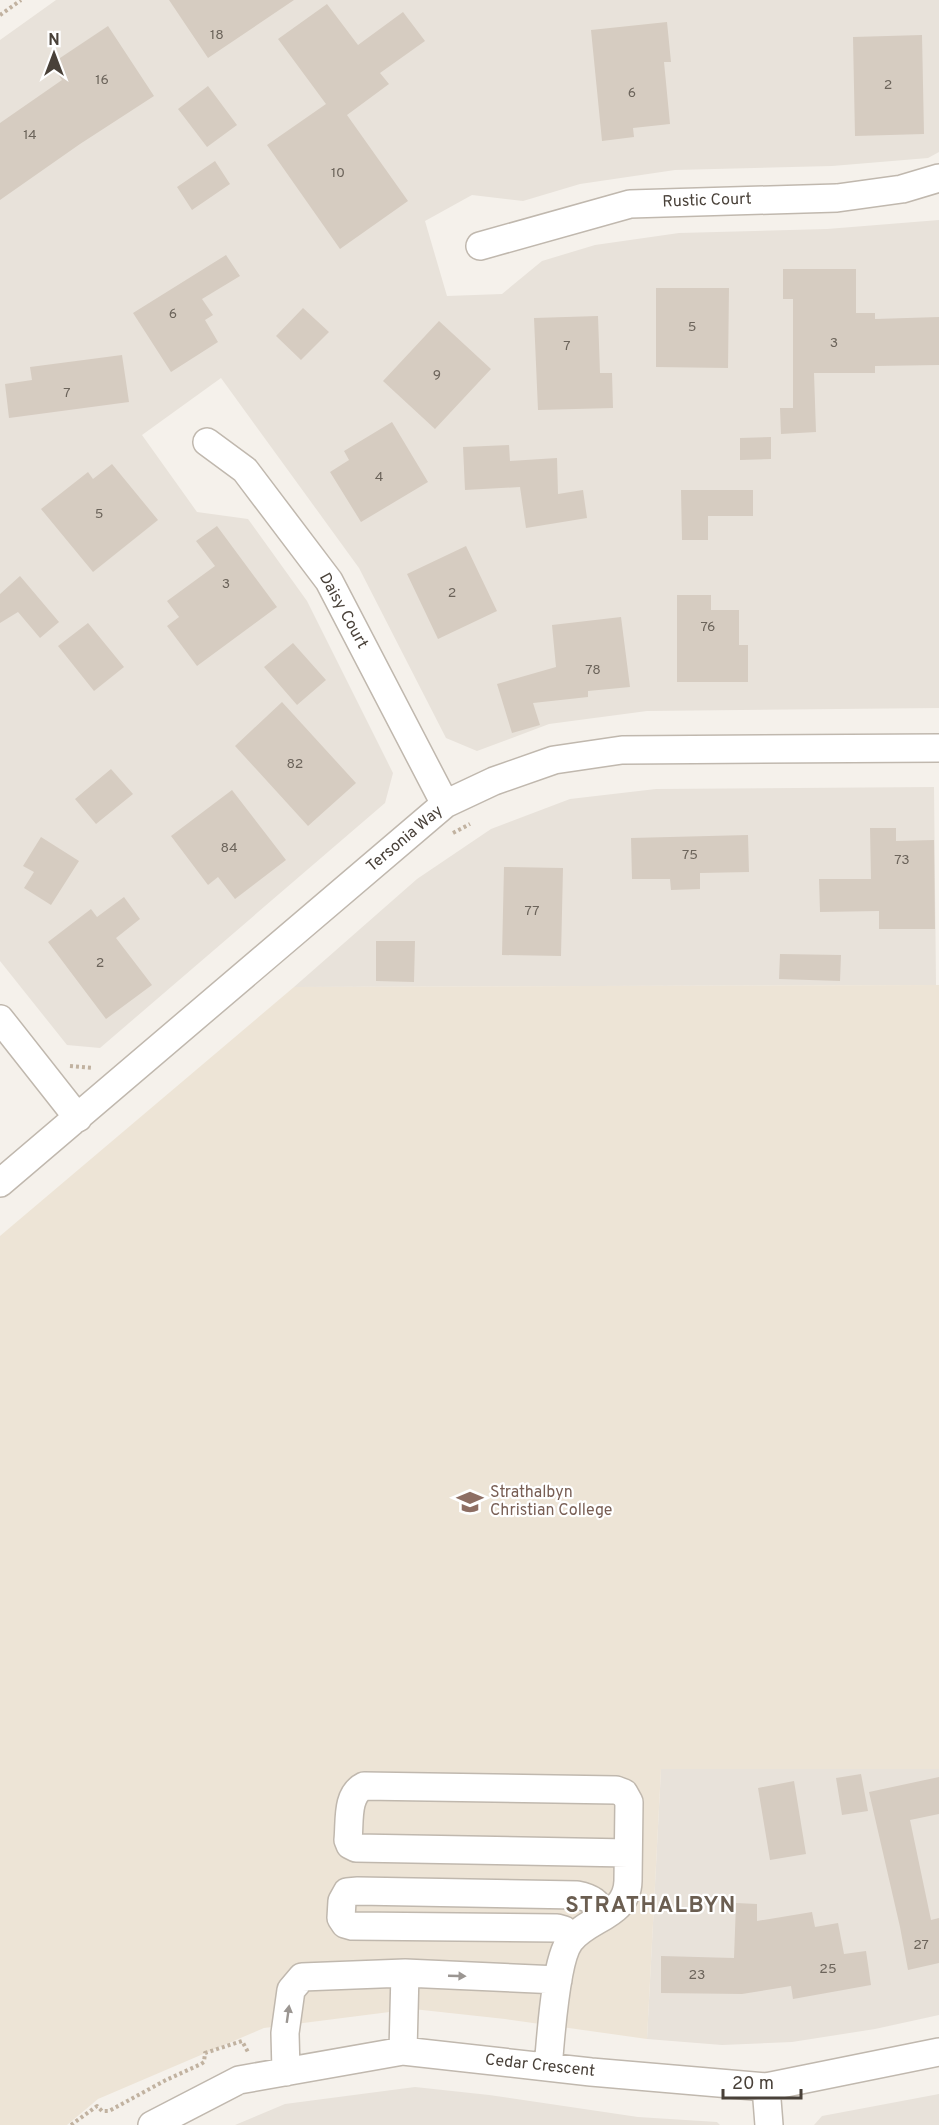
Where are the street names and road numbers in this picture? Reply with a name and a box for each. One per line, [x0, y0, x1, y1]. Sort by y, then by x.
street label: Rustic Court [662, 189, 752, 213]
street label: Daisy Court [314, 570, 372, 652]
street label: Tersonia Way [363, 801, 447, 877]
street label: Cedar Crescent [484, 2050, 596, 2082]

